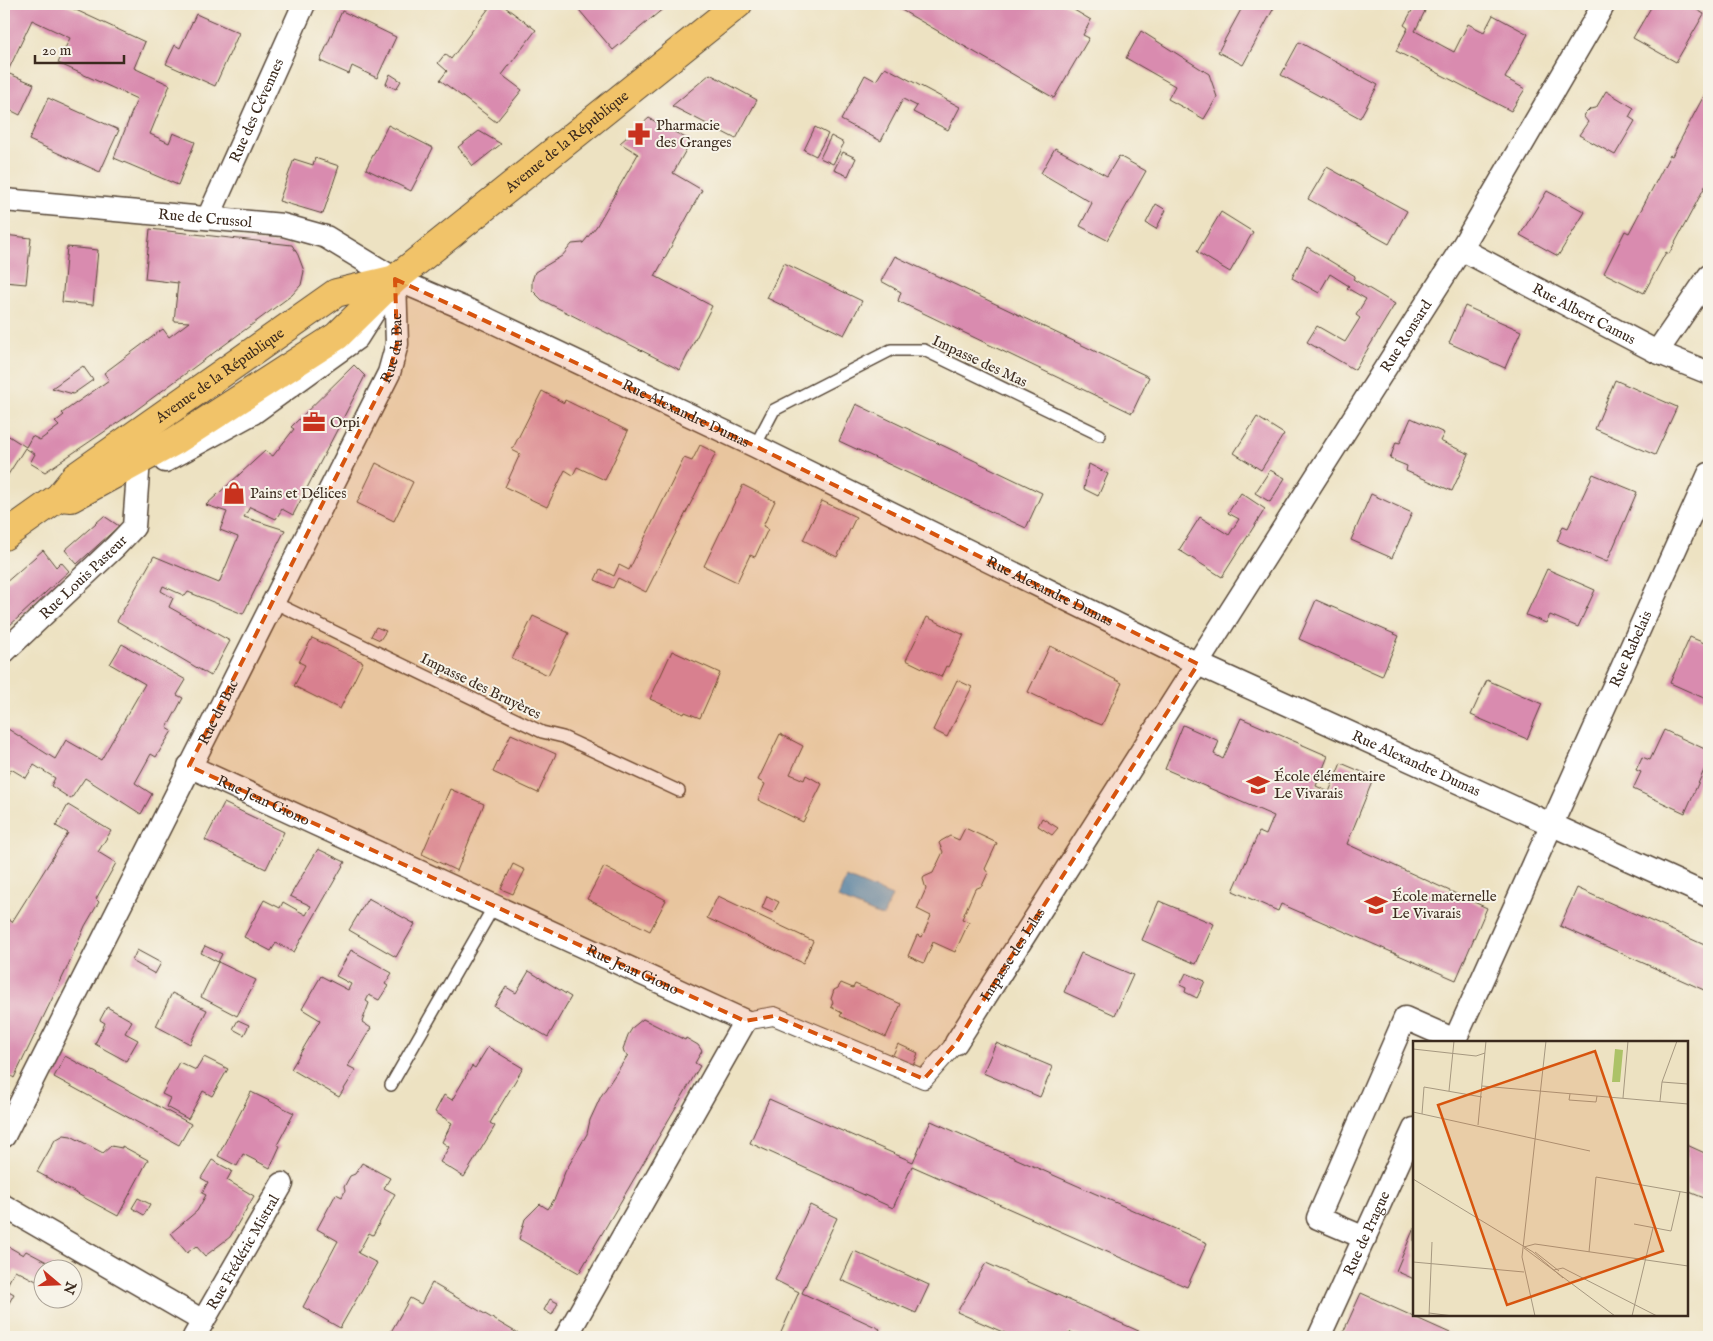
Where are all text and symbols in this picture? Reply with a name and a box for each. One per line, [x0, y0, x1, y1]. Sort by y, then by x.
scale bar [35, 32, 124, 64]
text: 20 m [42, 41, 72, 60]
street label: Rue des Cévennes [225, 56, 288, 166]
street label: Avenue de la République [500, 86, 633, 198]
place label: Pharmacie des Granges [656, 116, 732, 152]
pharmacy icon: Pharmacie des Granges [626, 121, 652, 147]
street label: Rue de Crussol [157, 205, 254, 232]
street label: Rue Albert Camus [1529, 279, 1639, 349]
street label: Rue Ronsard [1376, 296, 1437, 376]
street label: Rue du Bac [376, 313, 407, 387]
street label: Avenue de la République [151, 323, 288, 428]
street label: Impasse des Mas [929, 331, 1030, 392]
street label: Rue Alexandre Dumas [619, 375, 753, 452]
office icon: Orpi [301, 409, 327, 435]
place label: Orpi [330, 413, 360, 432]
shop icon: Pains et Délices [221, 480, 247, 506]
place label: Pains et Délices [250, 484, 347, 503]
street label: Rue Louis Pasteur [36, 531, 132, 624]
street label: Rue Alexandre Dumas [983, 552, 1116, 631]
street label: Rue Rabelais [1606, 608, 1656, 690]
street label: Impasse des Bruyères [417, 649, 544, 724]
street label: Rue du Bac [194, 676, 243, 748]
street label: Rue Alexandre Dumas [1349, 726, 1483, 801]
place label: École élémentaire Le Vivarais [1274, 767, 1385, 803]
street label: Rue Jean Giono [214, 771, 313, 830]
school or university icon: École élémentaire Le Vivarais [1245, 772, 1271, 798]
place label: École maternelle Le Vivarais [1392, 887, 1497, 923]
school or university icon: École maternelle Le Vivarais [1363, 892, 1389, 918]
street label: Impasse des Lilas [976, 904, 1050, 1005]
street label: Rue Jean Giono [583, 940, 682, 999]
inset map [1413, 1041, 1688, 1316]
street label: Rue de Prague [1339, 1188, 1394, 1279]
street label: Rue Frédéric Mistral [203, 1191, 284, 1313]
north arrow [32, 1258, 82, 1308]
text: N [59, 1278, 80, 1297]

